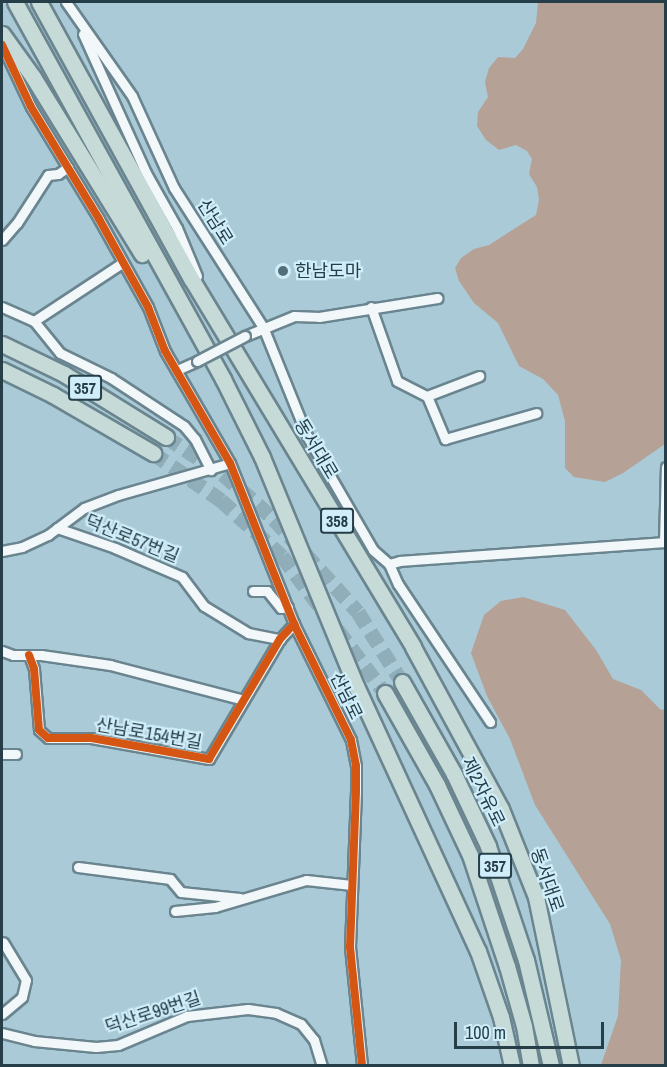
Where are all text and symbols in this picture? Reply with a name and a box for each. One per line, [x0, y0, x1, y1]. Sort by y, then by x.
street label: 산남로 [193, 195, 237, 249]
place label: 한남도마 [295, 260, 361, 282]
marker: 한남도마 [276, 264, 290, 278]
road number: 357 [67, 375, 103, 401]
street label: 동서대로 [290, 415, 342, 483]
road number: 358 [319, 508, 355, 534]
street label: 덕산로57번길 [82, 510, 182, 568]
street label: 산남로 [325, 669, 367, 723]
street label: 산남로154번길 [94, 714, 204, 754]
street label: 제2자유로 [457, 754, 509, 830]
street label: 동서대로 [526, 845, 568, 915]
road number: 357 [477, 853, 513, 879]
street label: 덕산로99번길 [102, 987, 204, 1039]
scale bar [457, 1010, 607, 1048]
text: 100 m [465, 1020, 506, 1045]

